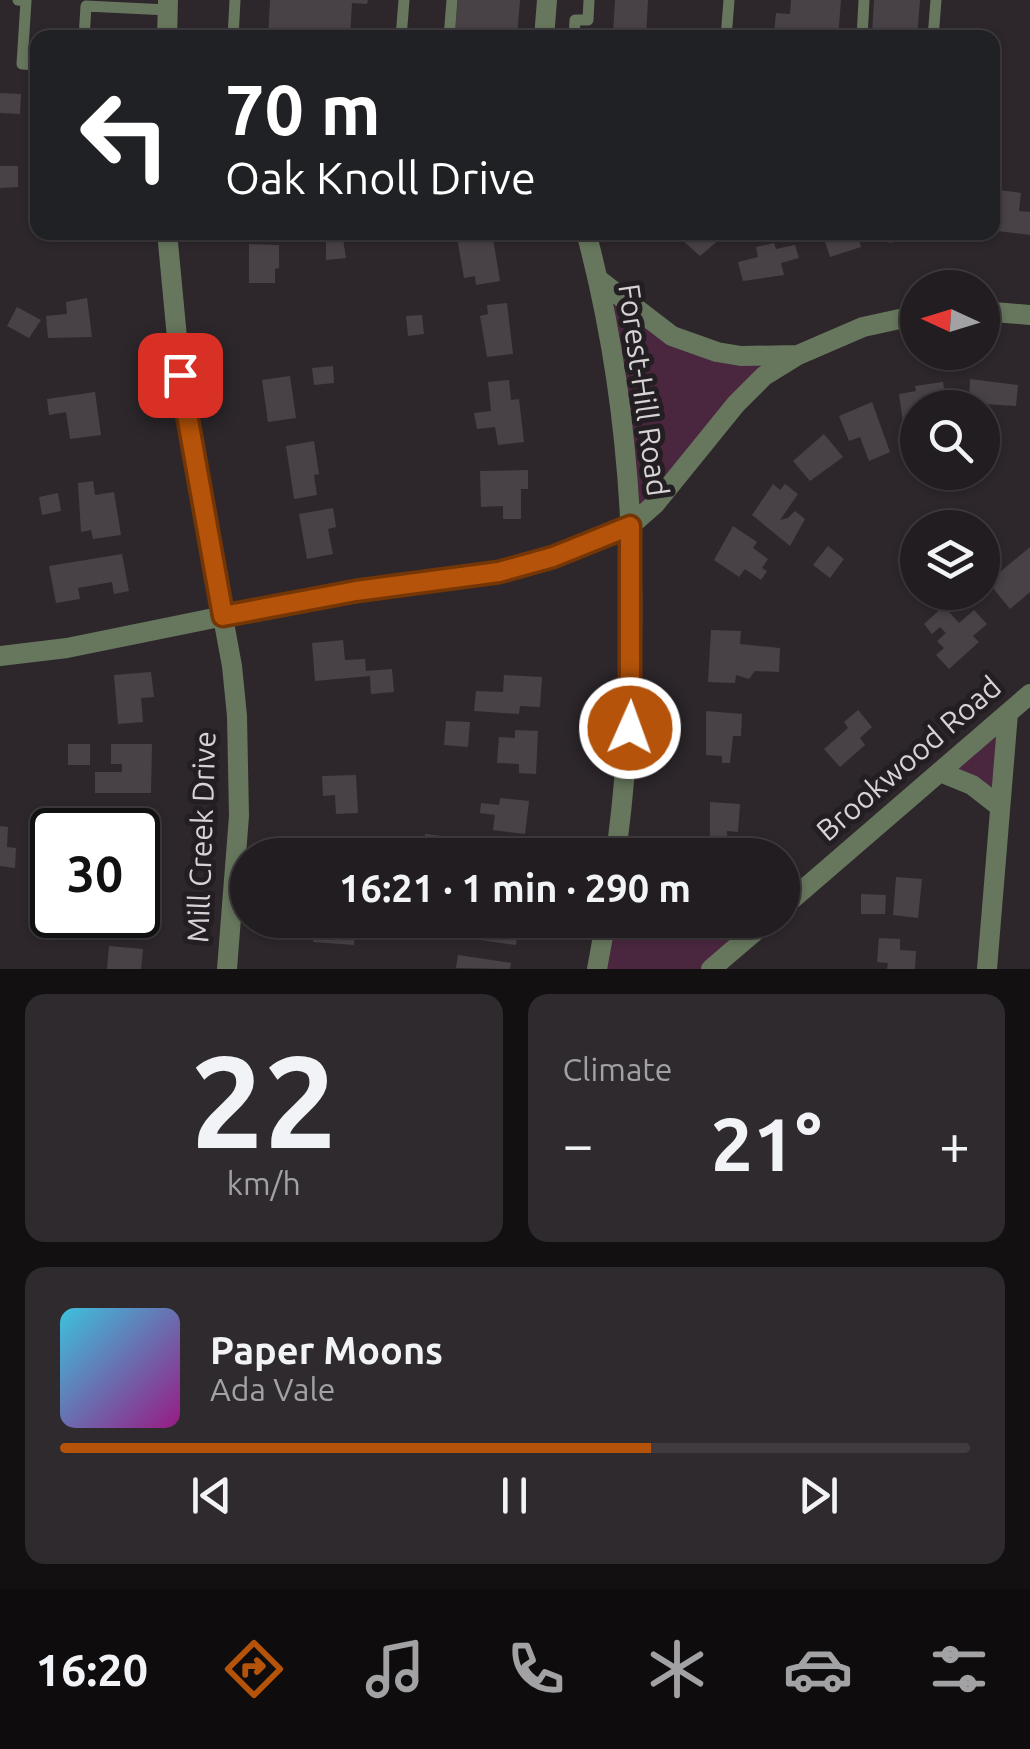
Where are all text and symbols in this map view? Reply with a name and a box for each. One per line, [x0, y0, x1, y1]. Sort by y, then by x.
icon: left [60, 70, 190, 200]
text: 70 m [225, 70, 381, 148]
text: Oak Knoll Drive [225, 152, 536, 203]
north arrow [900, 270, 1000, 370]
map controls [900, 270, 1000, 610]
street label: Forest-Hill Road [612, 282, 676, 498]
pin [138, 333, 223, 418]
icon: arrive [153, 348, 208, 403]
button: search [900, 390, 1000, 490]
button: layers [900, 510, 1000, 610]
street label: Brookwood Road [809, 669, 1007, 847]
position arrow [578, 676, 682, 780]
street label: Mill Creek Drive [180, 731, 222, 943]
speed limit sign: 30 [30, 808, 160, 938]
text: 16:21 · 1 min · 290 m [339, 867, 691, 909]
text: 22 [190, 1027, 337, 1173]
text: Climate [563, 1051, 673, 1087]
text: 21° [711, 1101, 822, 1185]
text: − [563, 1113, 594, 1174]
text: + [939, 1113, 970, 1174]
text: km/h [227, 1165, 301, 1201]
text: Paper Moons [210, 1329, 443, 1371]
text: Ada Vale [210, 1371, 336, 1407]
icon: previous [184, 1468, 239, 1523]
icon: pause [487, 1468, 542, 1523]
icon: next [791, 1468, 846, 1523]
icon: directions [219, 1634, 289, 1704]
icon: music [360, 1634, 430, 1704]
icon: phone [501, 1634, 571, 1704]
icon: climate [642, 1634, 712, 1704]
icon: car [783, 1634, 853, 1704]
icon: filters [924, 1634, 994, 1704]
text: 16:20 [36, 1644, 148, 1695]

